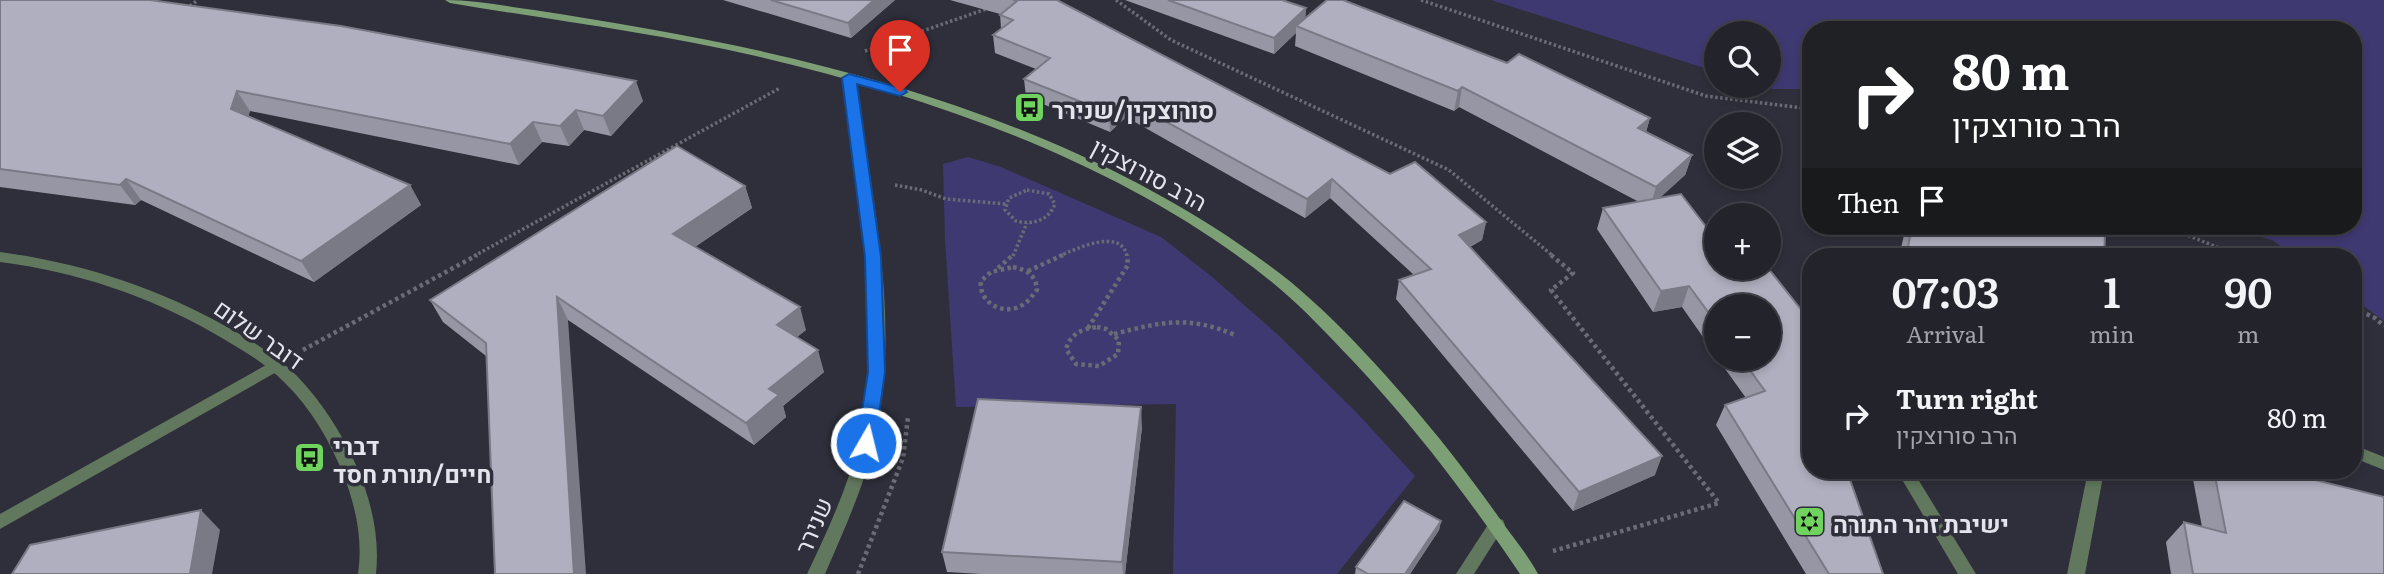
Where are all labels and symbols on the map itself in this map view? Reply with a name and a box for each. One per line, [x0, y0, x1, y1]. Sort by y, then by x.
pin [870, 20, 930, 92]
bus stop icon: סורוצקין/שנירר [1012, 91, 1046, 125]
place label: סורוצקין/שנירר [1052, 91, 1214, 126]
street label: הרב סורוצקין [1086, 128, 1214, 218]
street label: דובר שלום [208, 289, 312, 377]
position arrow [829, 406, 903, 480]
place label: דברי חיים/תורת חסד [333, 427, 491, 490]
bus stop icon: דברי חיים/תורת חסד [293, 441, 327, 475]
street label: שנירר [784, 491, 840, 559]
synagogue icon: ישיבת זהר התורה [1793, 505, 1827, 539]
place label: ישיבת זהר התורה [1833, 505, 2009, 540]

